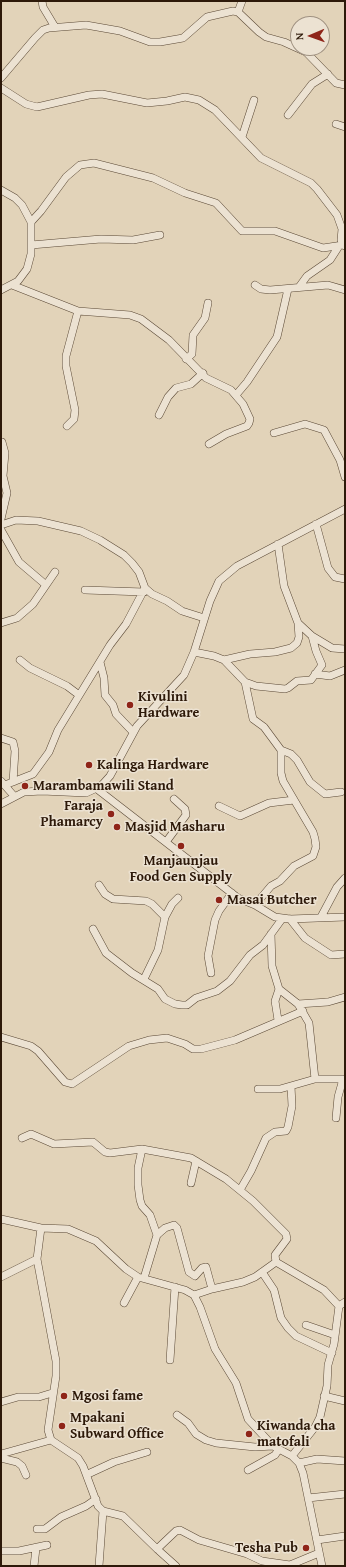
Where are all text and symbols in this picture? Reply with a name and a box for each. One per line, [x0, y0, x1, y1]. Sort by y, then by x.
north arrow [290, 16, 330, 56]
text: N [291, 32, 307, 40]
place label: Kivulini Hardware [138, 689, 199, 722]
marker: Kivulini Hardware [125, 700, 135, 710]
place label: Kalinga Hardware [97, 757, 209, 773]
marker: Kalinga Hardware [84, 760, 94, 770]
place label: Marambamawili Stand [33, 778, 174, 794]
marker: Marambamawili Stand [20, 781, 30, 791]
place label: Faraja Phamarcy [40, 798, 103, 830]
marker: Faraja Phamarcy [106, 809, 116, 819]
place label: Masjid Masharu [125, 819, 225, 835]
marker: Masjid Masharu [112, 822, 122, 832]
marker: Manjaunjau Food Gen Supply [176, 841, 186, 851]
place label: Manjaunjau Food Gen Supply [130, 853, 232, 886]
place label: Masai Butcher [227, 892, 317, 908]
marker: Masai Butcher [214, 895, 224, 905]
place label: Mgosi fame [72, 1388, 143, 1404]
marker: Mgosi fame [59, 1391, 69, 1401]
place label: Mpakani Subward Office [70, 1410, 164, 1442]
place label: Kiwanda cha matofali [257, 1418, 336, 1450]
marker: Mpakani Subward Office [57, 1421, 67, 1431]
marker: Kiwanda cha matofali [244, 1429, 254, 1439]
place label: Tesha Pub [235, 1540, 298, 1556]
marker: Tesha Pub [301, 1543, 311, 1553]

